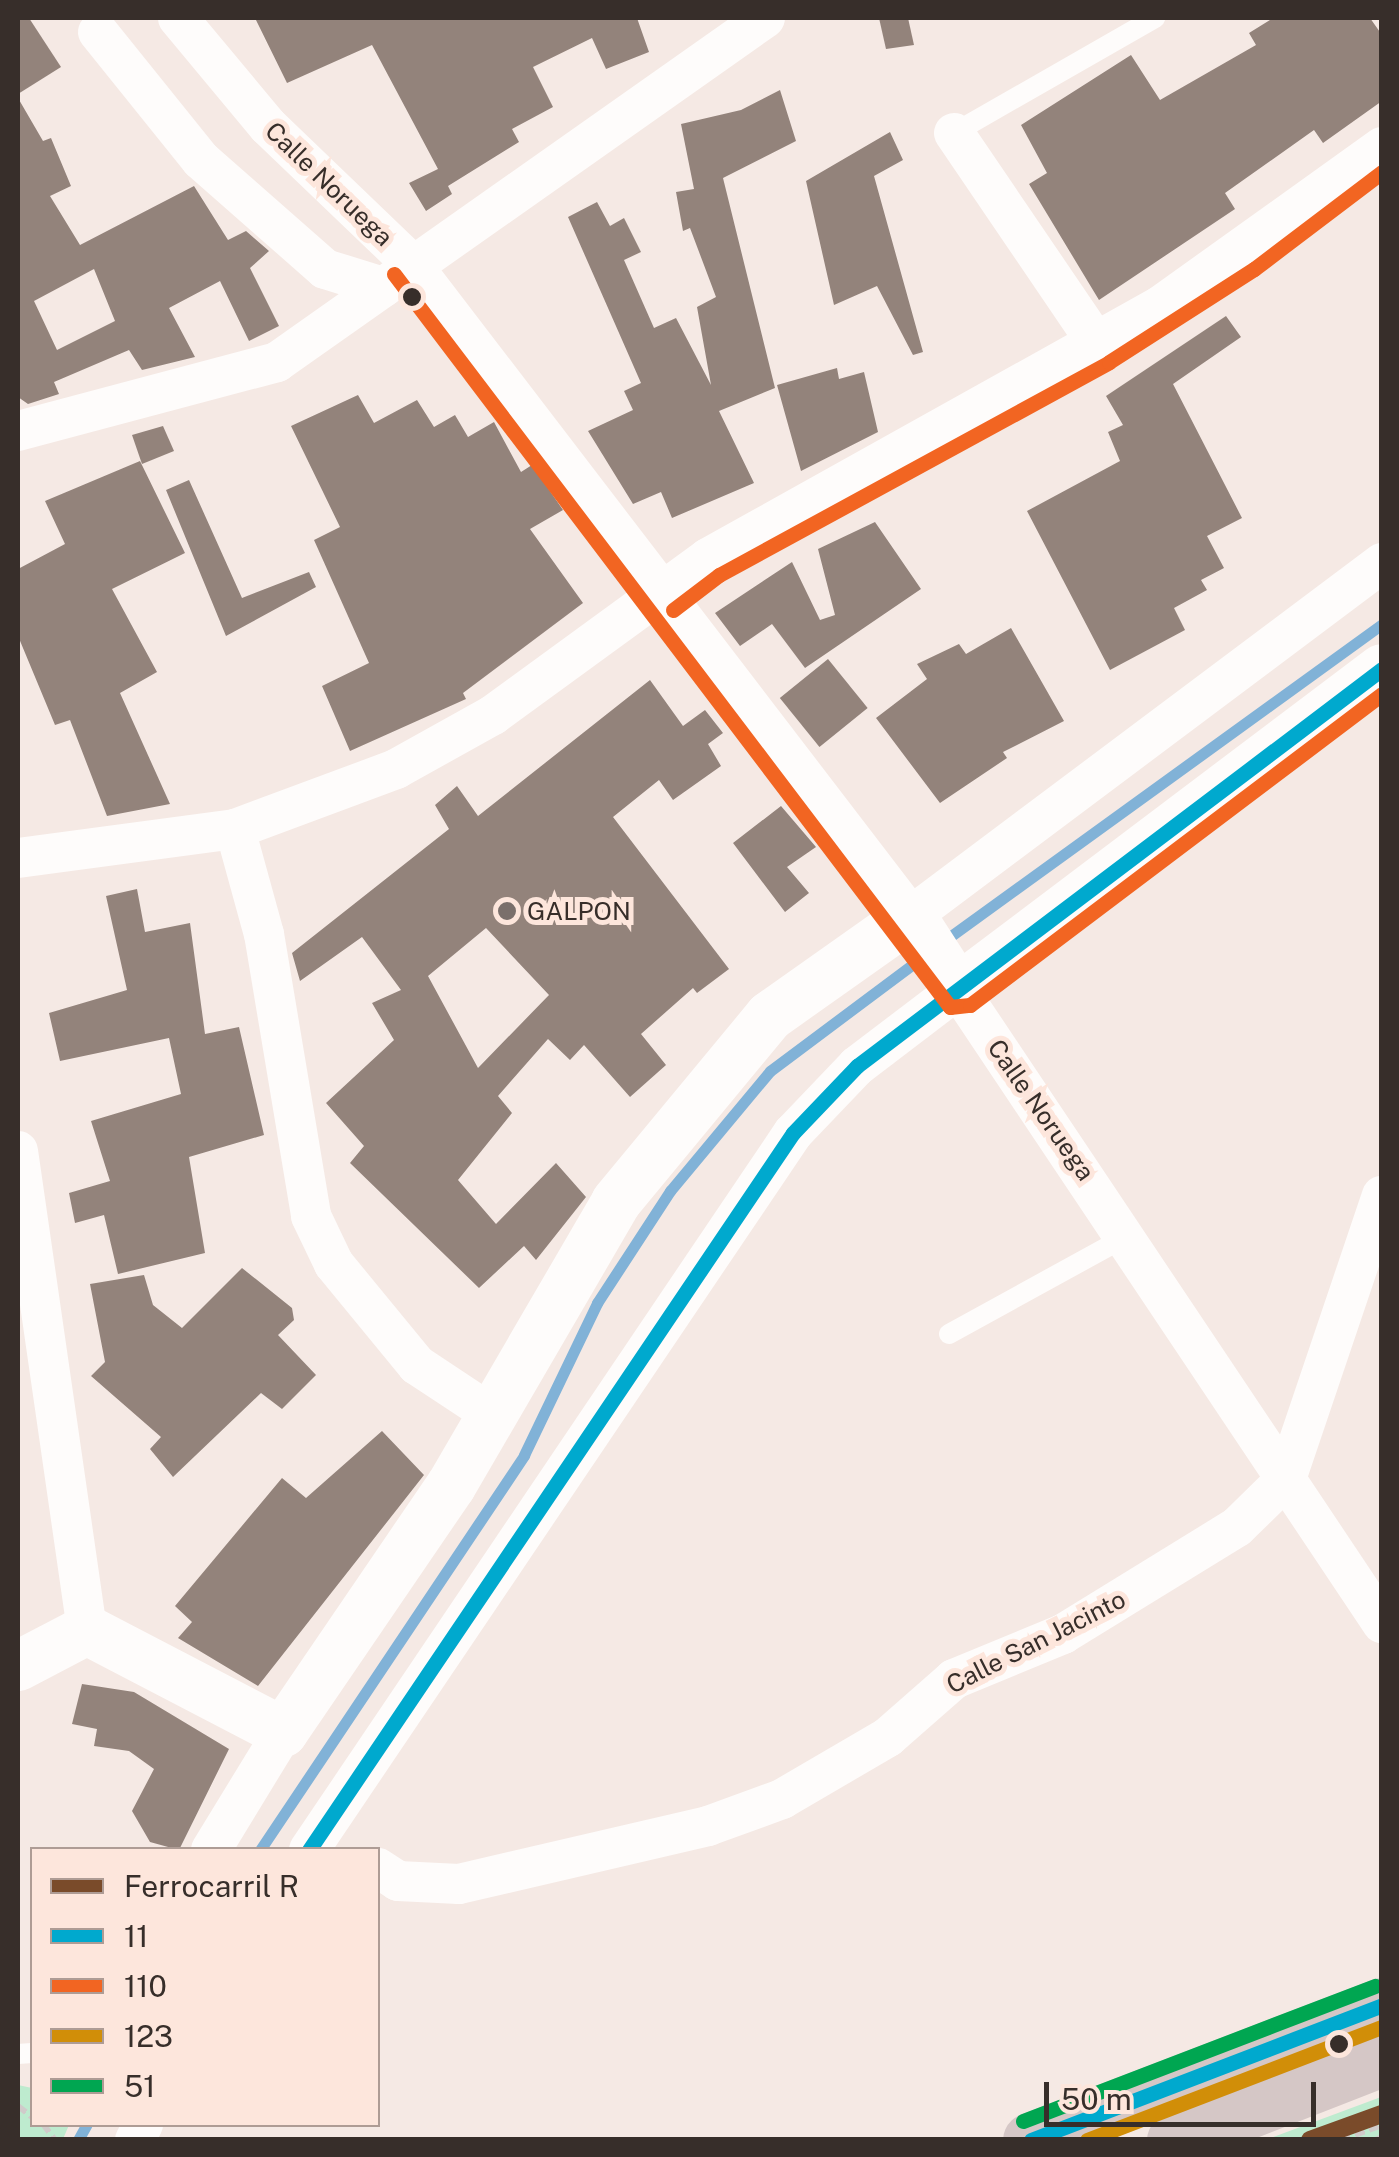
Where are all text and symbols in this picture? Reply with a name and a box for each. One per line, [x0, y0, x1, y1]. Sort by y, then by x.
street label: Calle Noruega [259, 116, 399, 252]
unlabelled marker [402, 287, 422, 307]
place label: GALPON [527, 896, 631, 926]
marker: GALPON [496, 900, 518, 922]
street label: Calle Noruega [981, 1034, 1101, 1186]
street label: Calle San Jacinto [941, 1584, 1131, 1700]
legend [30, 1847, 380, 2127]
text: Ferrocarril R [124, 1868, 299, 1904]
text: 11 [124, 1918, 148, 1954]
text: 110 [124, 1968, 167, 2004]
text: 123 [124, 2018, 173, 2054]
unlabelled marker [1329, 2034, 1349, 2054]
scale bar [1049, 2062, 1322, 2124]
text: 51 [124, 2068, 155, 2104]
text: 50 m [1061, 2081, 1132, 2117]

